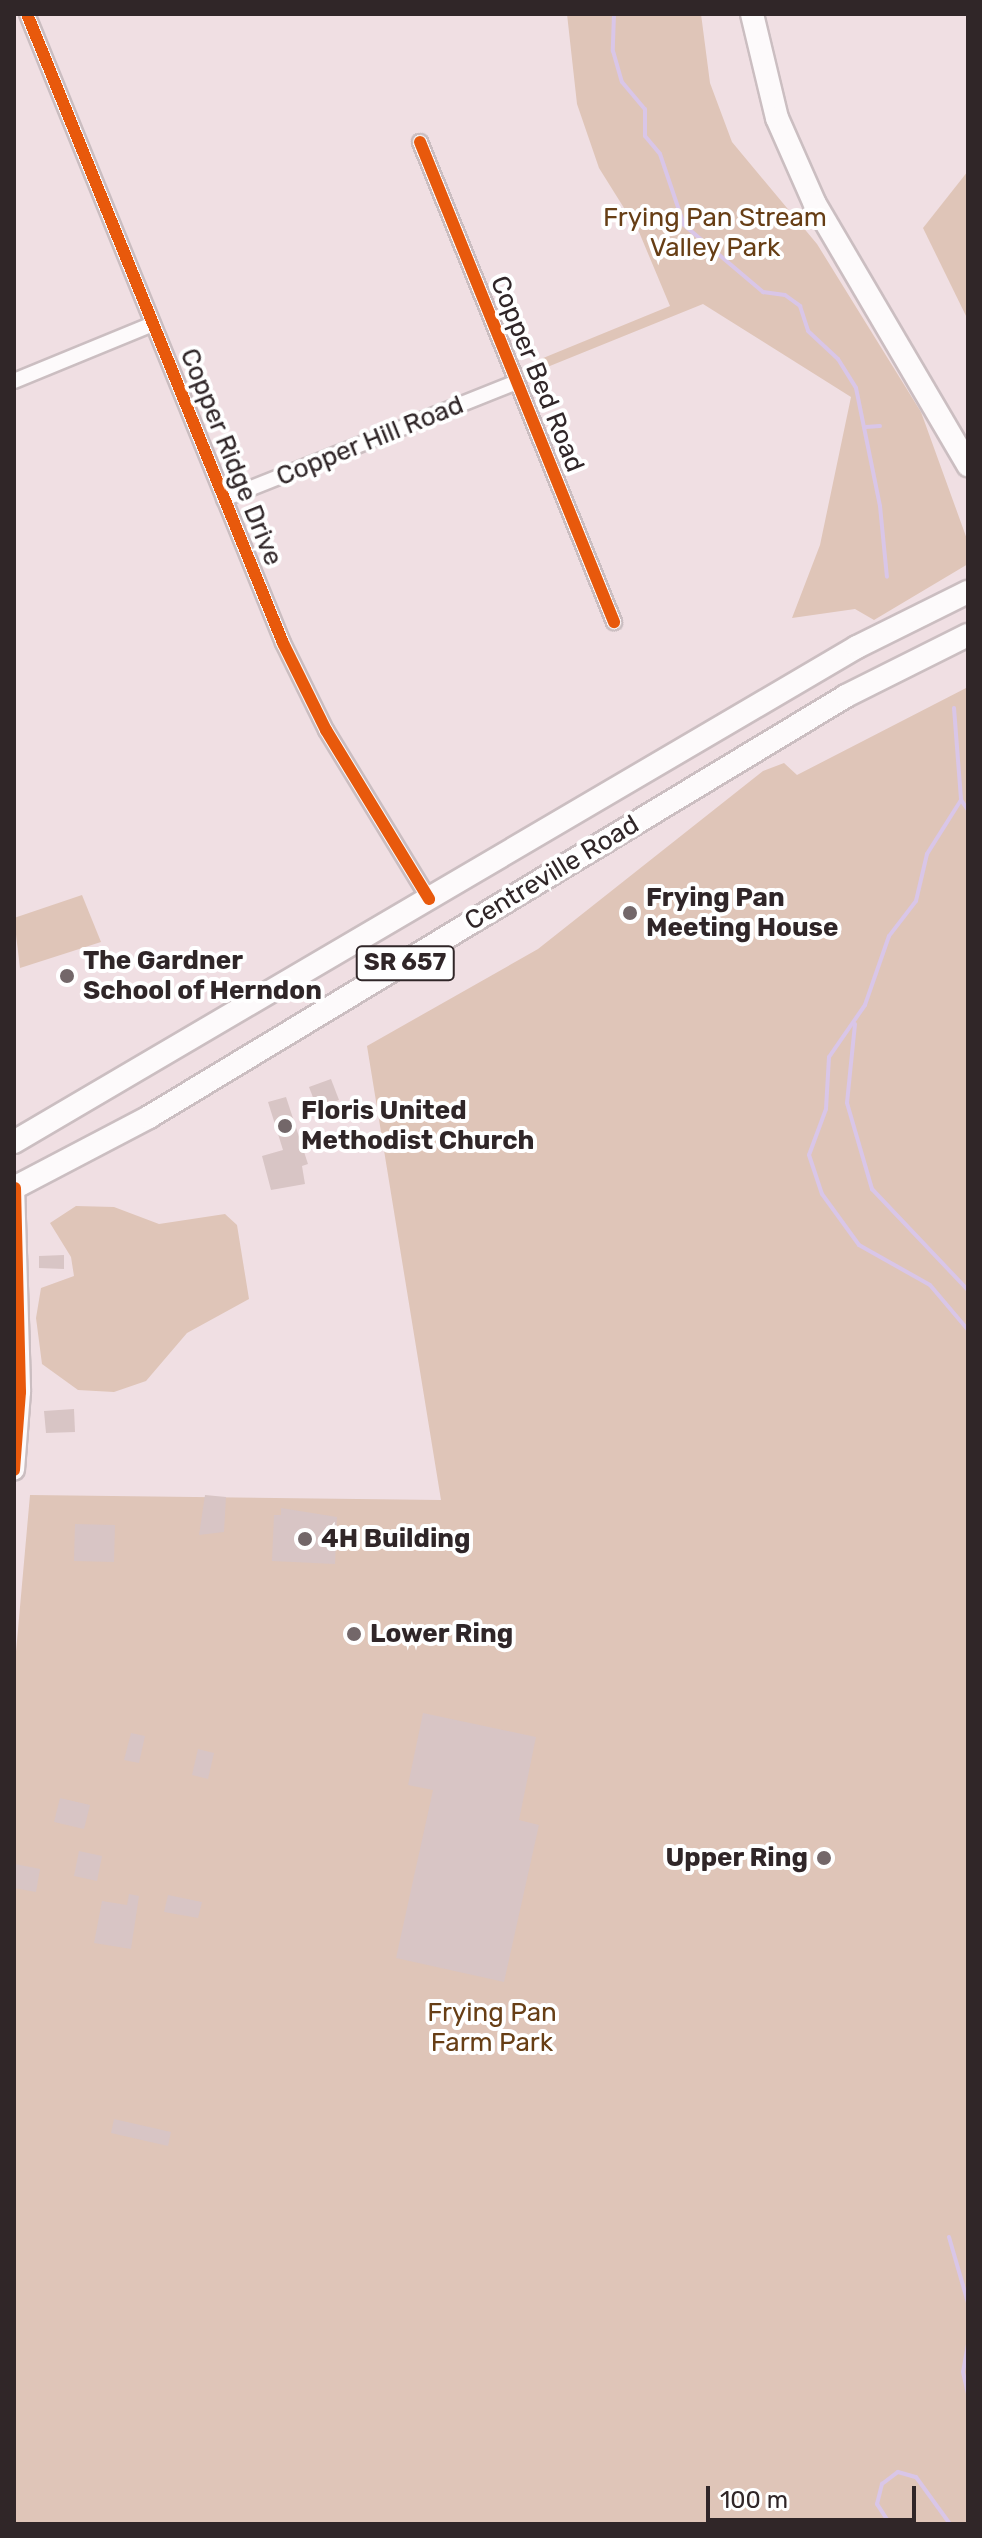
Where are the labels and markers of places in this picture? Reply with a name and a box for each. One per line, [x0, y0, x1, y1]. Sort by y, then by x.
place label: Frying Pan Meeting House [646, 882, 838, 944]
marker: Frying Pan Meeting House [621, 904, 639, 922]
place label: The Gardner School of Herndon [83, 945, 322, 1006]
marker: The Gardner School of Herndon [58, 967, 76, 985]
place label: Floris United Methodist Church [301, 1095, 534, 1156]
marker: Floris United Methodist Church [276, 1117, 294, 1135]
place label: 4H Building [321, 1523, 471, 1555]
marker: 4H Building [296, 1530, 314, 1548]
place label: Lower Ring [370, 1618, 514, 1650]
marker: Lower Ring [345, 1625, 363, 1643]
place label: Upper Ring [665, 1842, 808, 1874]
marker: Upper Ring [815, 1849, 833, 1867]

